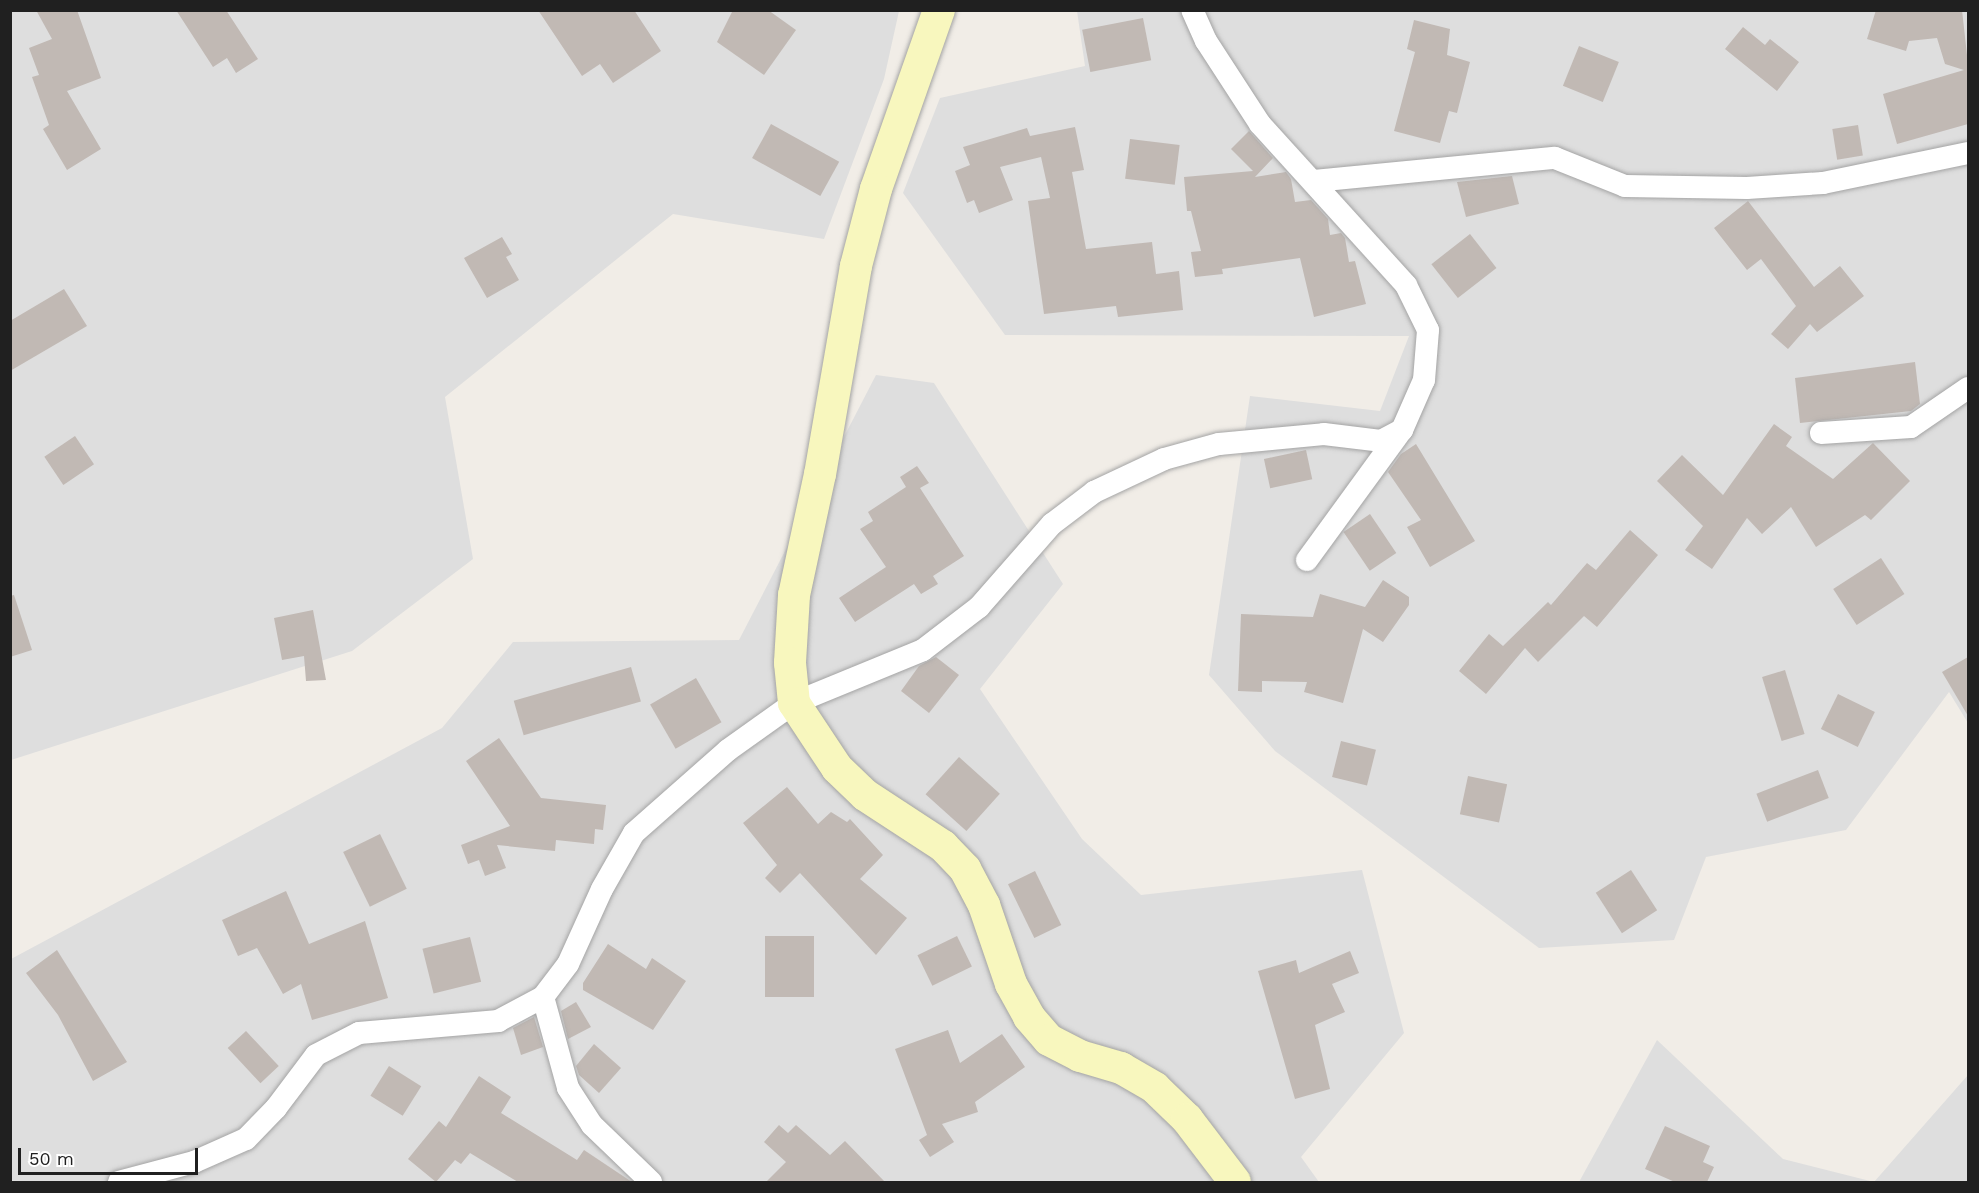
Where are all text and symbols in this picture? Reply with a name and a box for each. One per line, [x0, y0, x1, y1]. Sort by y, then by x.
scale bar [21, 1136, 201, 1174]
text: 50 m [29, 1148, 74, 1169]

